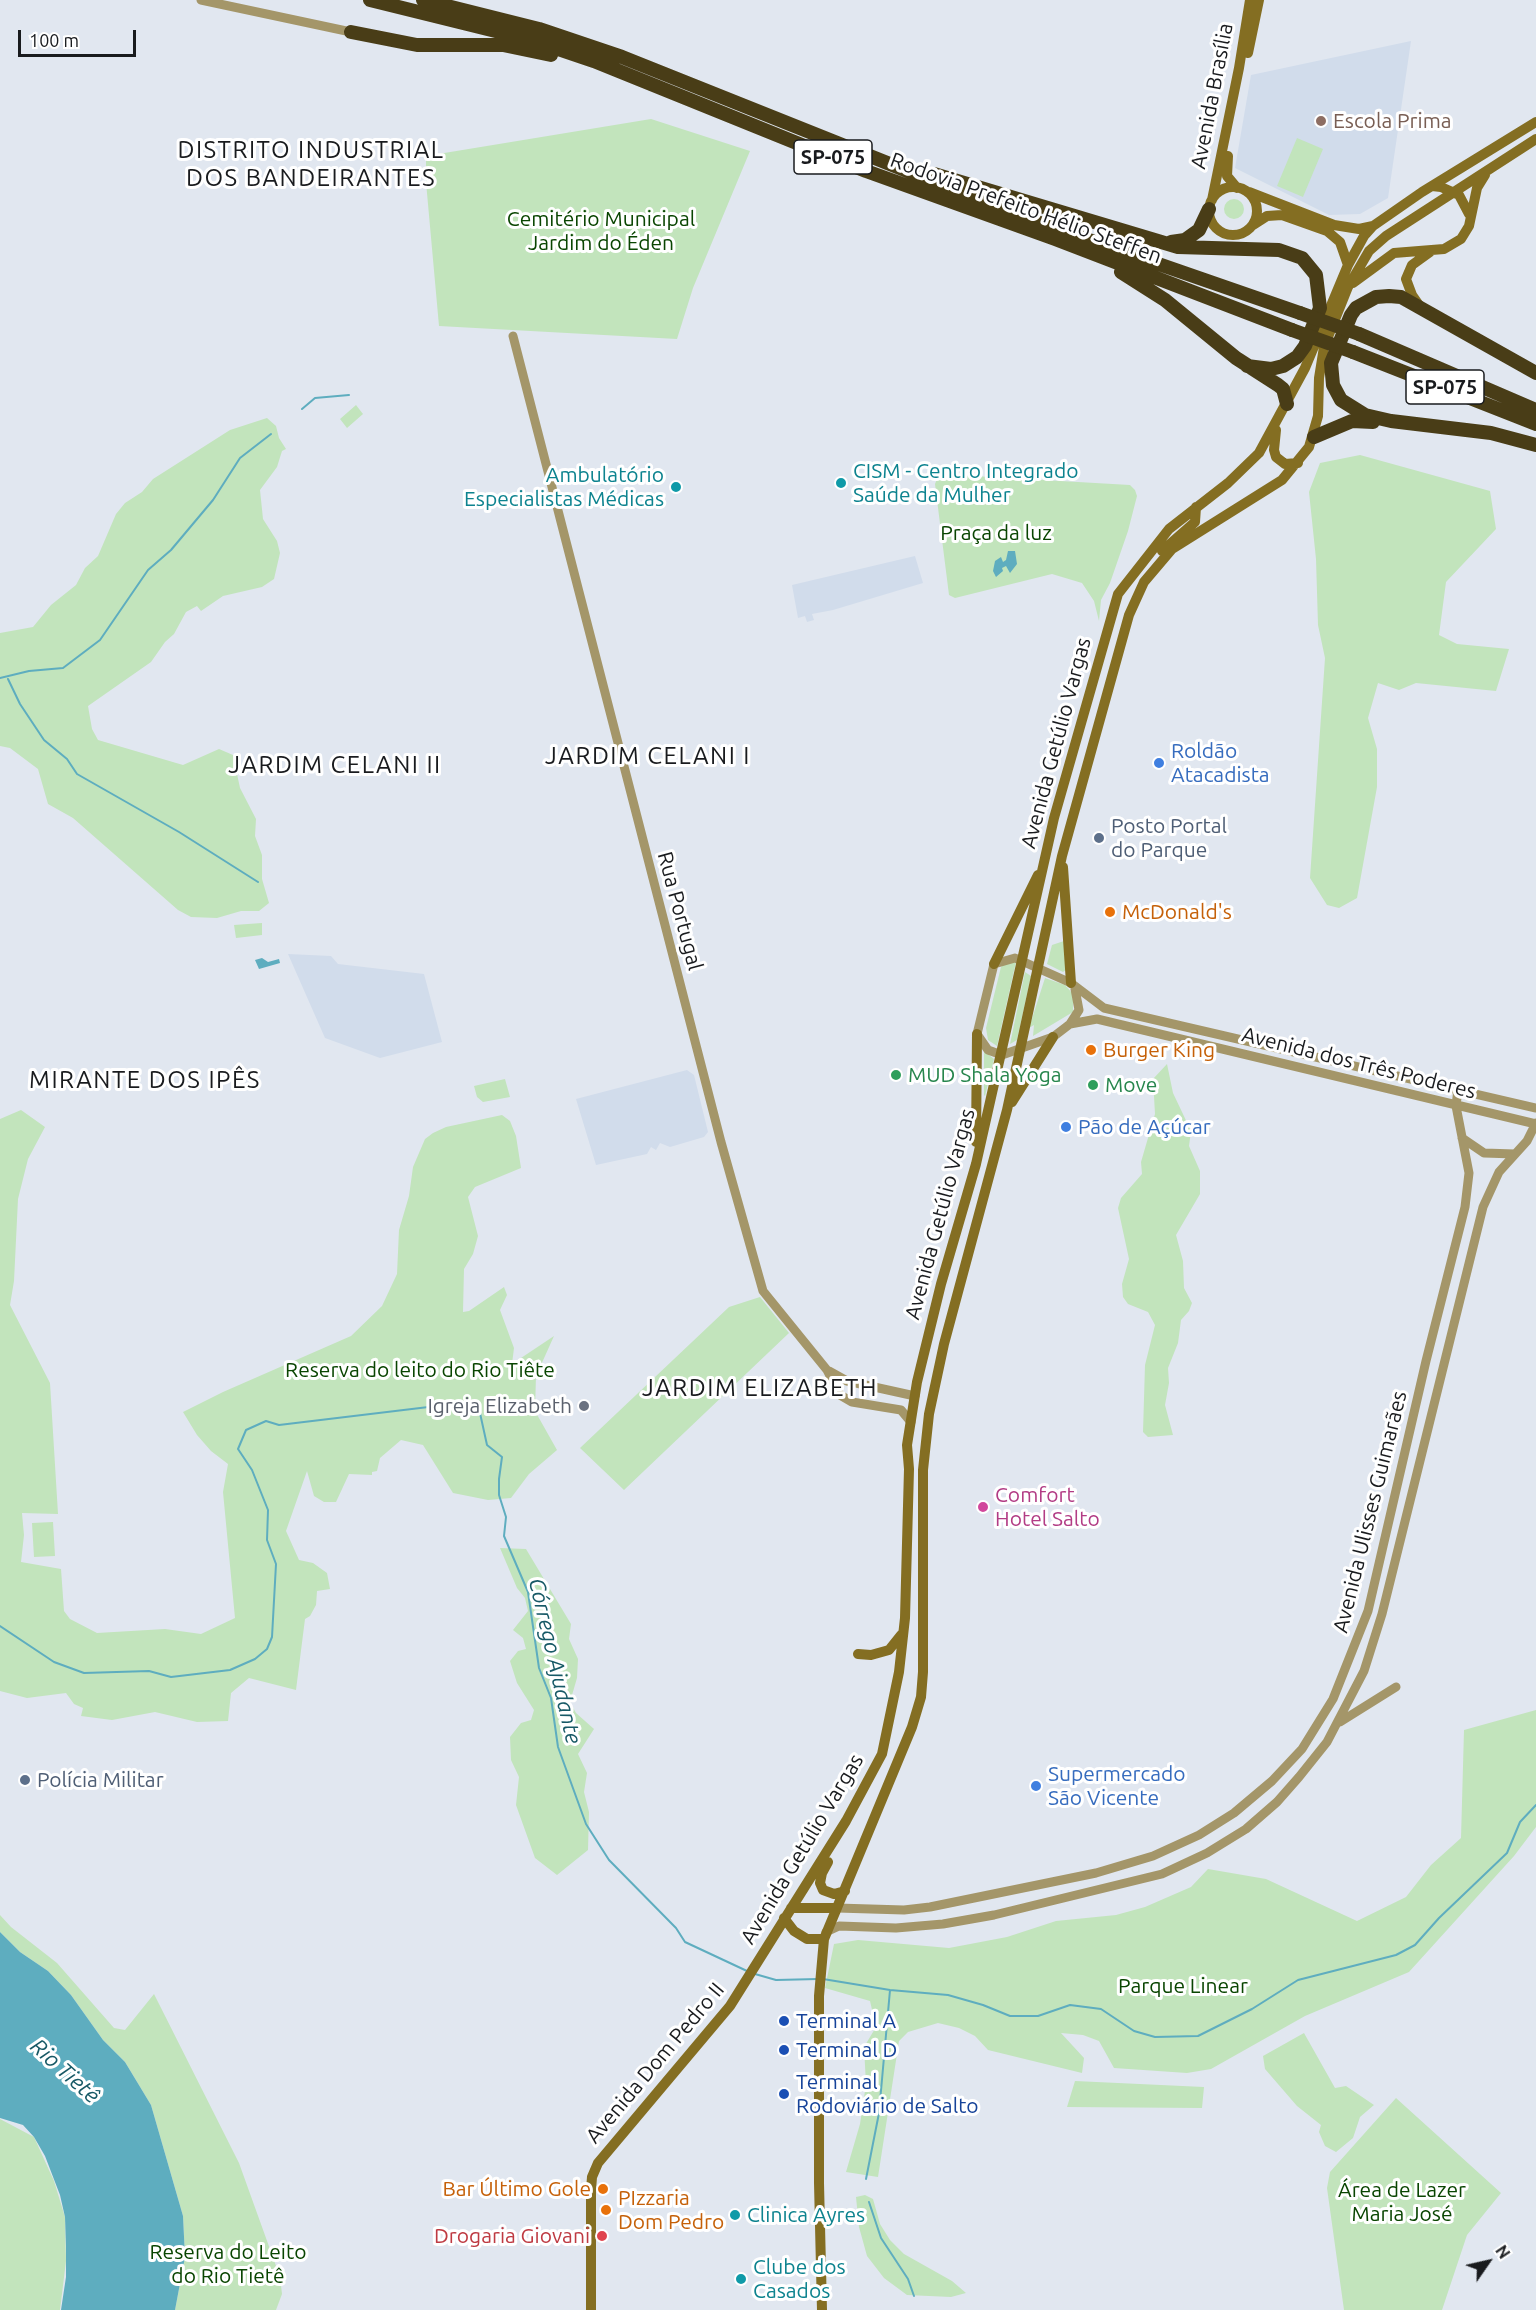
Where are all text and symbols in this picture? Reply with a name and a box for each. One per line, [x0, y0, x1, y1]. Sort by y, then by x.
scale bar [21, 18, 140, 56]
street label: Avenida Brasília [1186, 21, 1238, 171]
text: 100 m [29, 30, 79, 50]
place label: Escola Prima [1333, 108, 1452, 134]
marker: Escola Prima [1314, 114, 1328, 128]
district label: DISTRITO INDUSTRIAL DOS BANDEIRANTES [177, 136, 445, 192]
road number: SP-075 [794, 140, 872, 174]
street label: Rodovia Prefeito Hélio Steffen [887, 147, 1165, 269]
park label: Cemitério Municipal Jardim do Éden [507, 206, 695, 256]
road number: SP-075 [1406, 370, 1484, 404]
place label: CISM - Centro Integrado Saúde da Mulher [853, 458, 1078, 508]
place label: Ambulatório Especialistas Médicas [464, 462, 664, 512]
marker: CISM - Centro Integrado Saúde da Mulher [834, 476, 848, 490]
marker: Ambulatório Especialistas Médicas [669, 480, 683, 494]
park label: Praça da luz [940, 520, 1052, 546]
street label: Avenida Getúlio Vargas [1016, 635, 1096, 851]
place label: Roldão Atacadista [1171, 738, 1270, 788]
district label: JARDIM CELANI I [545, 742, 751, 770]
district label: JARDIM CELANI II [228, 751, 442, 779]
marker: Roldão Atacadista [1152, 756, 1166, 770]
place label: Posto Portal do Parque [1111, 813, 1227, 863]
marker: Posto Portal do Parque [1092, 831, 1106, 845]
street label: Rua Portugal [652, 849, 708, 973]
place label: McDonald's [1122, 899, 1232, 925]
marker: McDonald's [1103, 905, 1117, 919]
street label: Avenida dos Três Poderes [1239, 1022, 1479, 1104]
place label: Burger King [1103, 1037, 1215, 1063]
marker: Burger King [1084, 1043, 1098, 1057]
place label: MUD Shala Yoga [908, 1062, 1062, 1088]
district label: MIRANTE DOS IPÊS [29, 1066, 261, 1094]
marker: MUD Shala Yoga [889, 1068, 903, 1082]
place label: Move [1105, 1072, 1157, 1098]
marker: Move [1086, 1078, 1100, 1092]
street label: Avenida Getúlio Vargas [900, 1106, 980, 1322]
place label: Pão de Açúcar [1078, 1114, 1211, 1140]
marker: Pão de Açúcar [1059, 1120, 1073, 1134]
park label: Reserva do leito do Rio Tiête [285, 1357, 555, 1383]
district label: JARDIM ELIZABETH [642, 1374, 878, 1402]
street label: Avenida Ulisses Guimarães [1328, 1389, 1412, 1635]
place label: Igreja Elizabeth [427, 1393, 572, 1419]
marker: Igreja Elizabeth [577, 1399, 591, 1413]
place label: Comfort Hotel Salto [995, 1482, 1100, 1532]
marker: Comfort Hotel Salto [976, 1500, 990, 1514]
water label: Córrego Ajudante [523, 1576, 587, 1746]
street label: Avenida Getúlio Vargas [735, 1749, 869, 1949]
place label: Supermercado São Vicente [1048, 1761, 1186, 1811]
place label: Polícia Militar [37, 1767, 164, 1793]
marker: Polícia Militar [18, 1773, 32, 1787]
marker: Supermercado São Vicente [1029, 1779, 1043, 1793]
park label: Parque Linear [1118, 1973, 1248, 1999]
street label: Avenida Dom Pedro II [580, 1978, 730, 2148]
place label: Terminal A [796, 2008, 896, 2034]
marker: Terminal A [777, 2014, 791, 2028]
water label: Rio Tietê [25, 2033, 105, 2109]
place label: Terminal D [796, 2037, 897, 2063]
marker: Terminal D [777, 2043, 791, 2057]
place label: Terminal Rodoviário de Salto [796, 2069, 979, 2119]
marker: Terminal Rodoviário de Salto [777, 2087, 791, 2101]
place label: Bar Último Gole [442, 2176, 591, 2202]
park label: Área de Lazer Maria José [1338, 2177, 1466, 2227]
marker: Bar Último Gole [596, 2182, 610, 2196]
place label: PIzzaria Dom Pedro [618, 2185, 724, 2235]
place label: Clinica Ayres [747, 2202, 865, 2228]
marker: PIzzaria Dom Pedro [599, 2203, 613, 2217]
marker: Clinica Ayres [728, 2208, 742, 2222]
place label: Drogaria Giovani [434, 2223, 590, 2249]
marker: Drogaria Giovani [595, 2229, 609, 2243]
north arrow [1458, 2232, 1518, 2292]
park label: Reserva do Leito do Rio Tietê [150, 2239, 306, 2289]
text: N [1492, 2242, 1514, 2262]
place label: Clube dos Casados [753, 2254, 846, 2304]
marker: Clube dos Casados [734, 2272, 748, 2286]

